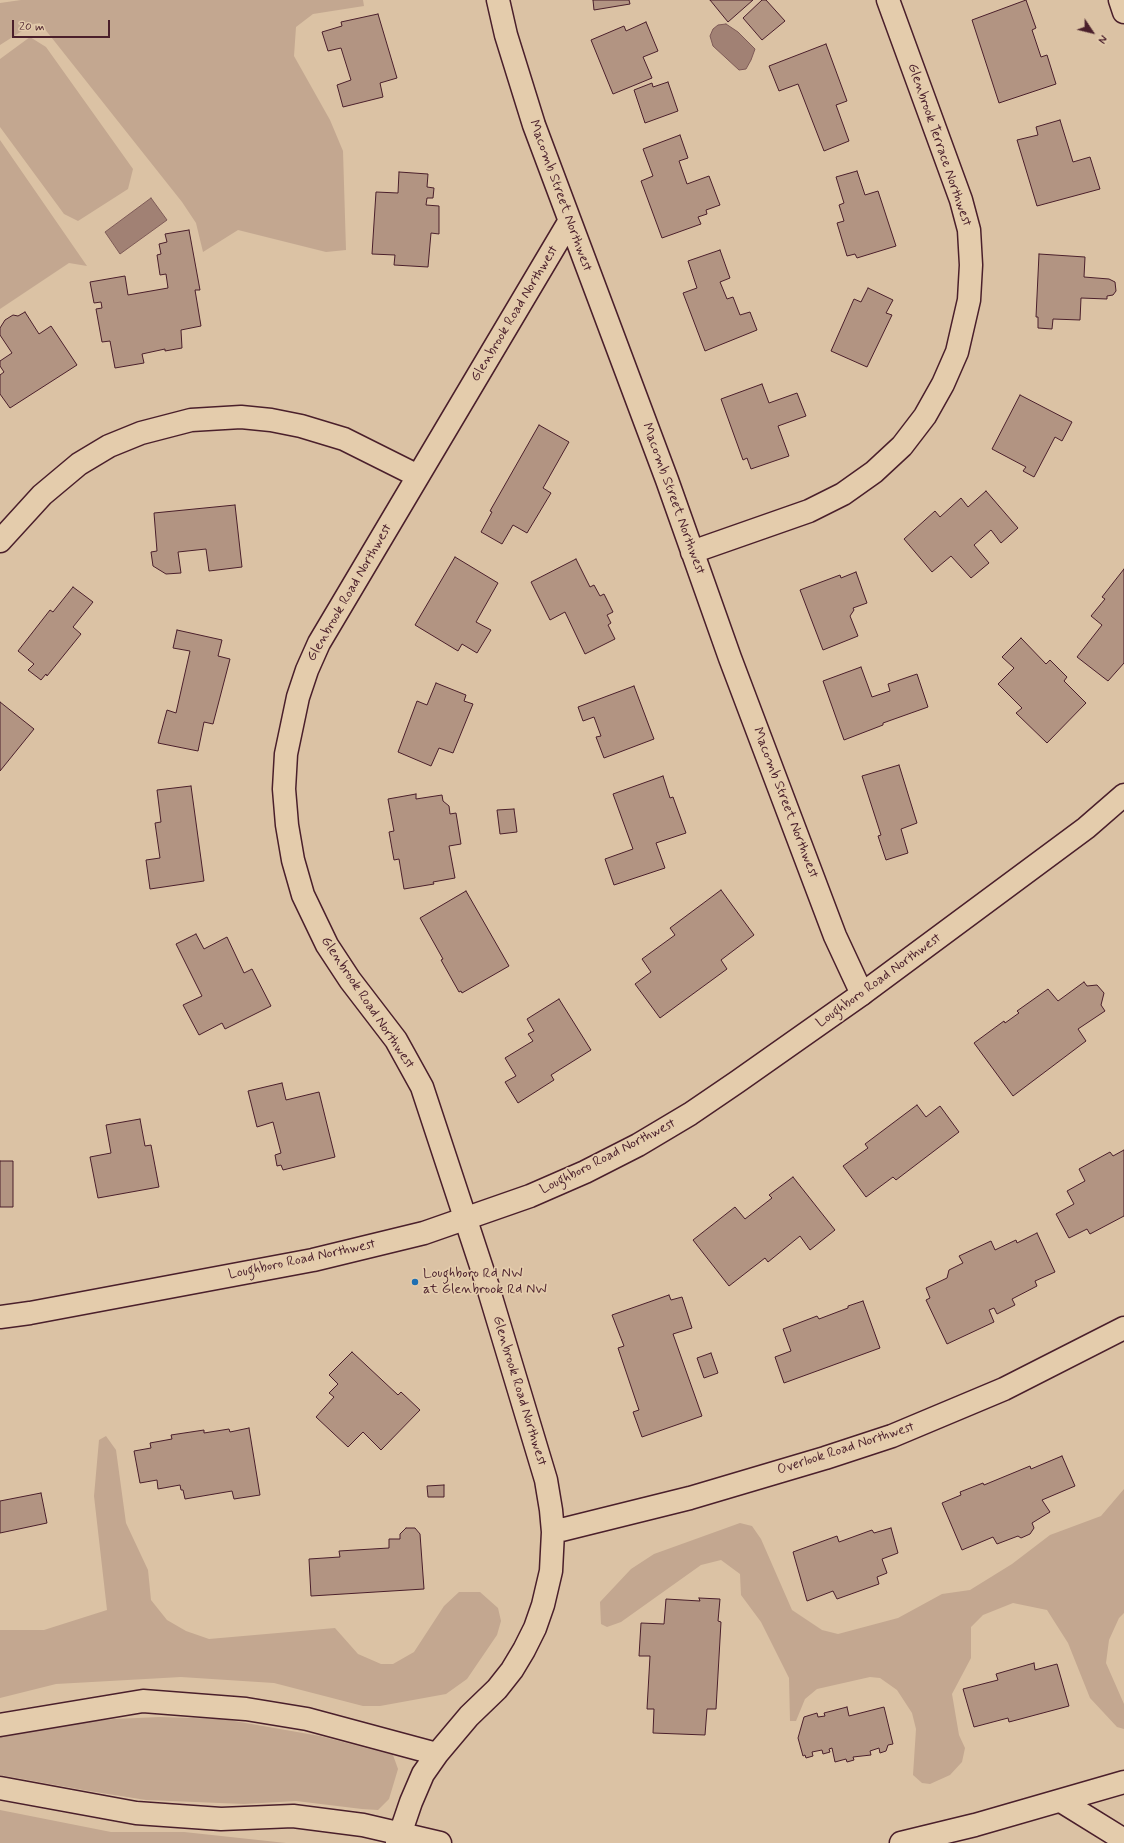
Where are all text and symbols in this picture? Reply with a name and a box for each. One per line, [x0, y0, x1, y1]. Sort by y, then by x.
scale bar [14, 12, 112, 38]
north arrow [1072, 12, 1112, 52]
text: 20 m [19, 19, 45, 35]
text: N [1094, 32, 1110, 46]
street label: Glenbrook Terrace Northwest [903, 61, 975, 229]
street label: Macomb Street Northwest [525, 118, 595, 274]
street label: Glenbrook Road Northwest [468, 243, 562, 385]
street label: Macomb Street Northwest [638, 421, 708, 577]
street label: Glenbrook Road Northwest [304, 521, 396, 665]
street label: Macomb Street Northwest [748, 725, 822, 881]
street label: Loughboro Road Northwest [813, 930, 945, 1032]
street label: Glenbrook Road Northwest [316, 934, 418, 1072]
street label: Loughboro Road Northwest [537, 1115, 679, 1199]
street label: Loughboro Road Northwest [227, 1236, 377, 1284]
place label: Loughboro Rd NW at Glenbrook Rd NW [423, 1266, 547, 1298]
marker: Loughboro Rd NW at Glenbrook Rd NW [410, 1277, 420, 1287]
street label: Glenbrook Road Northwest [488, 1314, 550, 1468]
street label: Overlook Road Northwest [775, 1419, 917, 1479]

